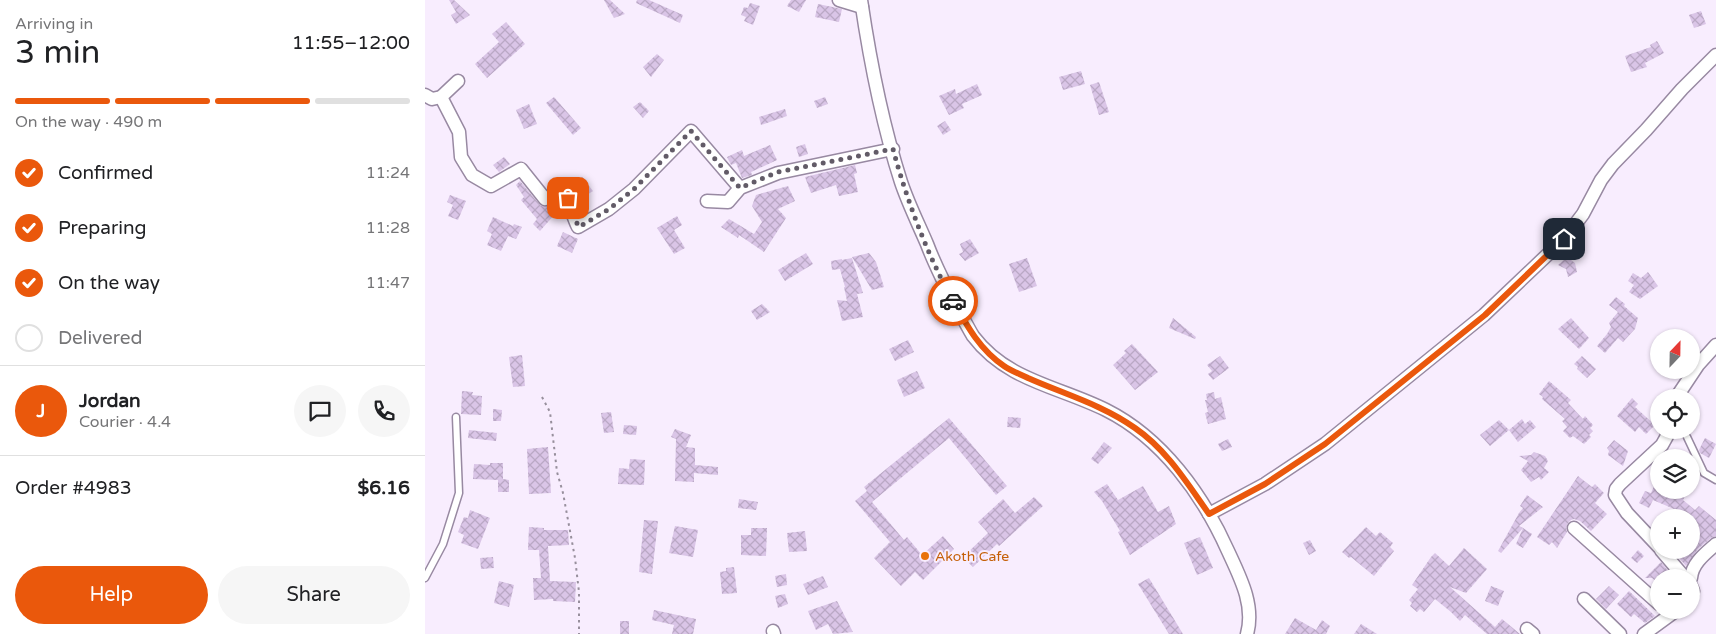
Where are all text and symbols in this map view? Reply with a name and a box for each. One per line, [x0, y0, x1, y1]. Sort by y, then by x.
text: Arriving in [15, 14, 93, 34]
text: 11:55–12:00 [292, 32, 410, 54]
text: 3 min [15, 34, 100, 72]
text: On the way · 490 m [15, 112, 162, 132]
icon: check [15, 159, 43, 187]
text: Confirmed [58, 162, 153, 184]
text: 11:24 [366, 163, 410, 183]
pin [547, 177, 589, 219]
icon: bag [554, 184, 582, 212]
icon: check [15, 214, 43, 242]
text: Preparing [58, 217, 147, 239]
text: 11:28 [366, 218, 410, 238]
pin [1543, 218, 1585, 260]
icon: home [1550, 225, 1578, 253]
icon: check [15, 269, 43, 297]
text: On the way [58, 272, 160, 294]
text: 11:47 [366, 273, 410, 293]
courier [928, 276, 978, 326]
icon: car [939, 287, 967, 315]
text: Delivered [58, 327, 143, 349]
north arrow [1650, 329, 1700, 379]
map controls [1650, 329, 1700, 619]
button: chat [294, 385, 346, 437]
button: phone [358, 385, 410, 437]
button: locate [1650, 389, 1700, 439]
text: Jordan [79, 390, 141, 412]
text: J [37, 400, 45, 422]
text: Courier · 4.4 [79, 412, 171, 432]
button: layers [1650, 449, 1700, 499]
text: Order #4983 [15, 477, 132, 499]
text: $6.16 [358, 477, 410, 499]
button: + [1650, 509, 1700, 559]
place label: Akoth Cafe [935, 548, 1009, 565]
marker: Akoth Cafe [919, 550, 931, 562]
button: Help [15, 566, 208, 624]
button: Share [218, 566, 410, 624]
button: − [1650, 569, 1700, 619]

